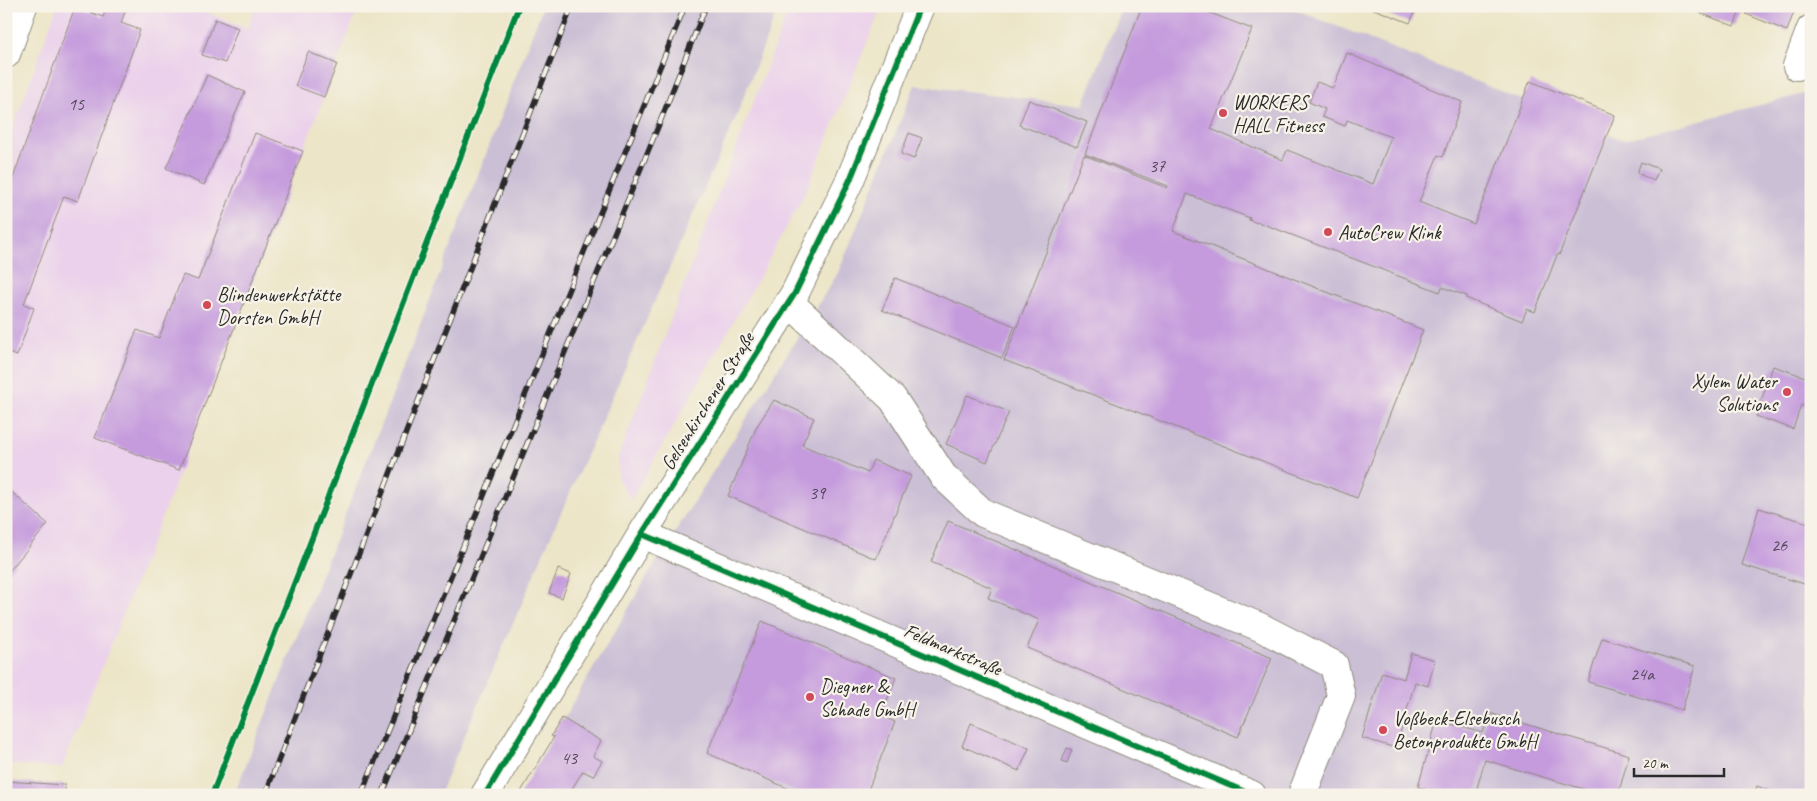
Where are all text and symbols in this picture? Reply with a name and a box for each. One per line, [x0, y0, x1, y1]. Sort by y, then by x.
place label: WORKERS HALL Fitness [1233, 90, 1326, 138]
house number: 15 [68, 93, 85, 115]
marker: WORKERS HALL Fitness [1217, 107, 1229, 119]
house number: 37 [1149, 155, 1166, 177]
place label: AutoCrew Klink [1338, 220, 1442, 245]
marker: AutoCrew Klink [1322, 226, 1334, 238]
place label: Blindenwerkstätte Dorsten GmbH [217, 282, 342, 330]
marker: Blindenwerkstätte Dorsten GmbH [201, 299, 213, 311]
street label: Gelsenkirchener Straße [655, 326, 761, 475]
place label: Xylem Water Solutions [1691, 369, 1779, 417]
marker: Xylem Water Solutions [1781, 386, 1793, 398]
house number: 39 [809, 482, 827, 504]
house number: 26 [1771, 534, 1788, 556]
street label: Feldmarkstraße [900, 618, 1007, 682]
house number: 24a [1630, 663, 1655, 685]
place label: Diegner & Schade GmbH [820, 674, 917, 722]
marker: Diegner & Schade GmbH [804, 691, 816, 703]
place label: Voßbeck-Elsebusch Betonprodukte GmbH [1393, 706, 1540, 754]
marker: Voßbeck-Elsebusch Betonprodukte GmbH [1377, 724, 1389, 736]
scale bar [1634, 746, 1724, 778]
house number: 43 [561, 747, 579, 769]
text: 20 m [1642, 754, 1669, 773]

